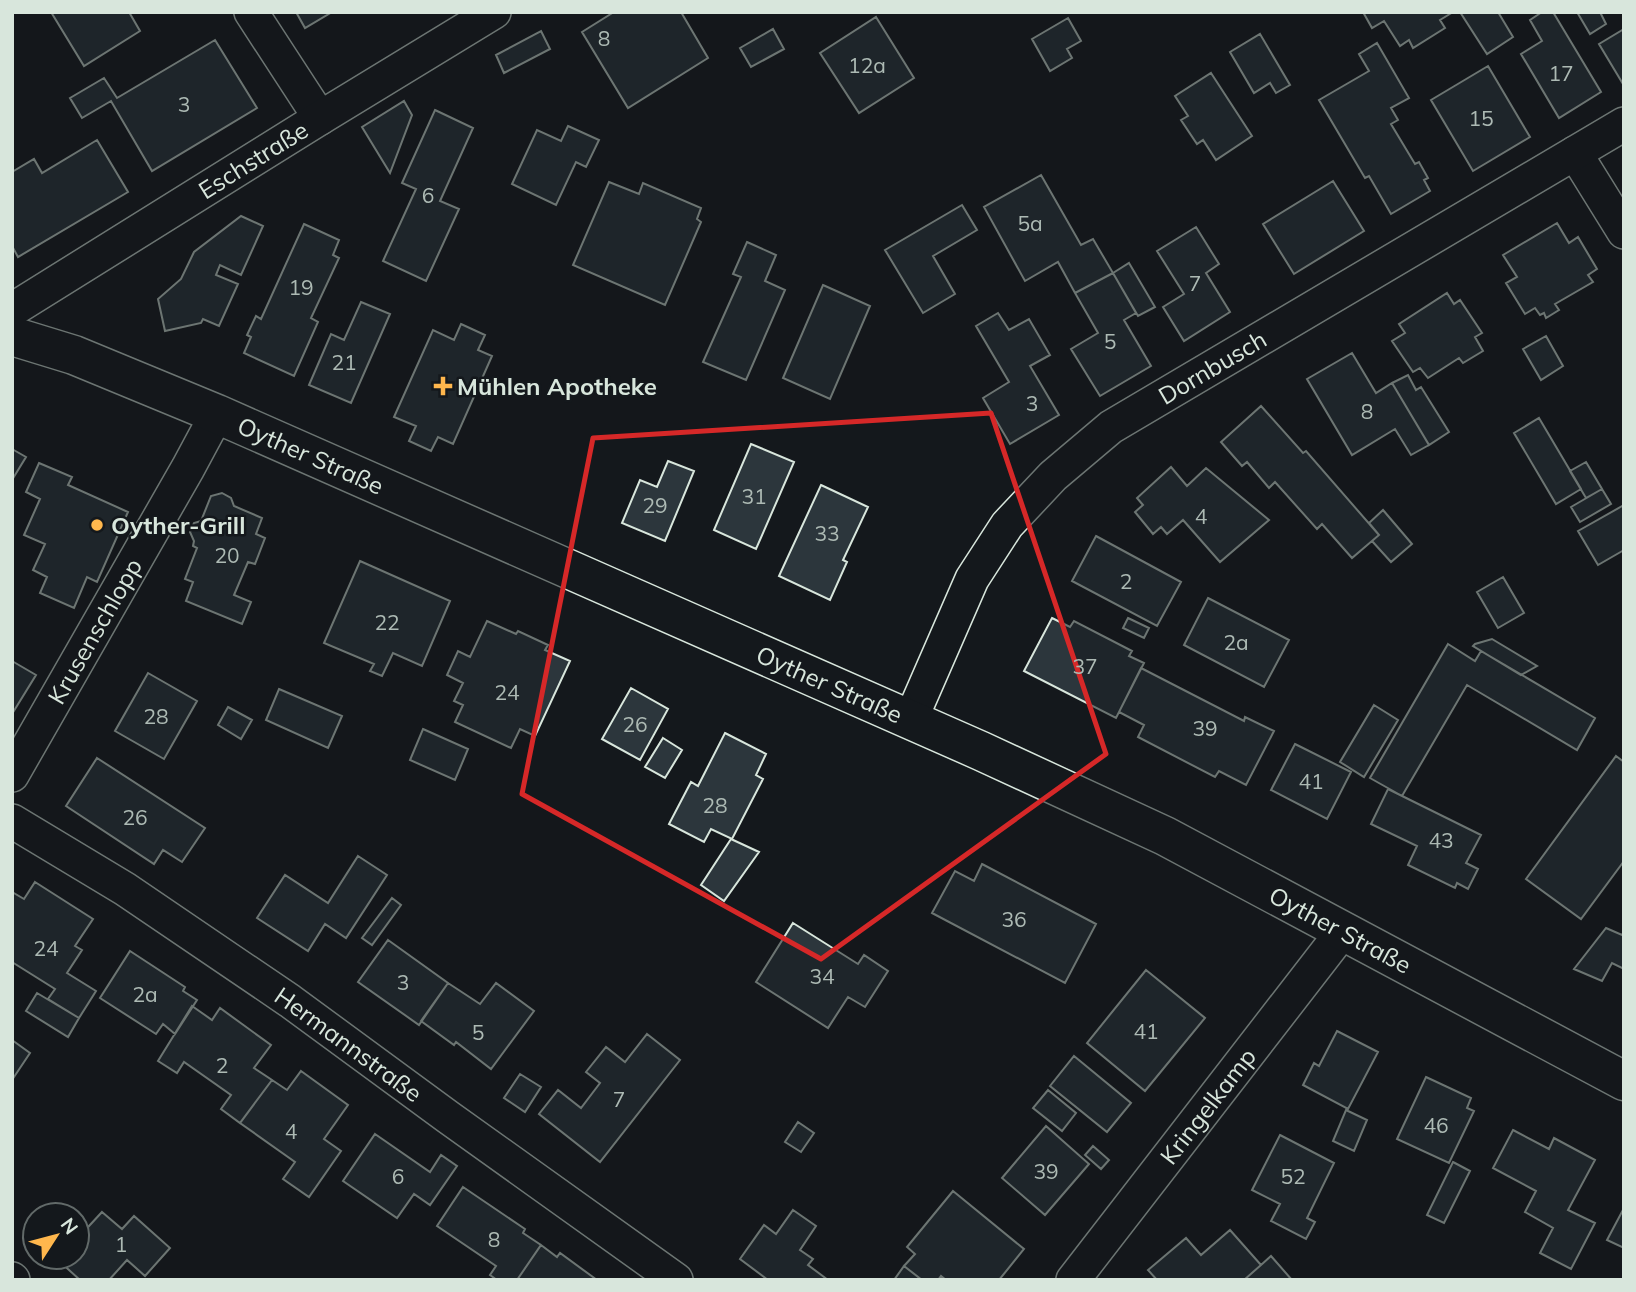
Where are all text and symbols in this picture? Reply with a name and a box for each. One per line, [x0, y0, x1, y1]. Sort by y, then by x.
house number: 8 [598, 25, 610, 51]
house number: 12a [848, 52, 886, 78]
house number: 17 [1548, 60, 1574, 86]
house number: 3 [178, 91, 190, 117]
house number: 15 [1468, 105, 1494, 131]
street label: Eschstraße [193, 114, 313, 205]
house number: 6 [422, 182, 434, 208]
house number: 5a [1017, 210, 1043, 236]
house number: 7 [1189, 270, 1201, 296]
house number: 19 [288, 274, 314, 300]
street label: Dornbusch [1153, 324, 1272, 411]
house number: 5 [1104, 328, 1116, 354]
house number: 21 [331, 349, 357, 375]
place label: Mühlen Apotheke [457, 371, 657, 401]
marker: Mühlen Apotheke [435, 378, 451, 394]
house number: 3 [1026, 390, 1038, 416]
house number: 8 [1361, 398, 1373, 424]
street label: Oyther Straße [233, 410, 388, 501]
house number: 31 [741, 483, 767, 509]
house number: 29 [642, 492, 668, 518]
house number: 4 [1195, 503, 1208, 529]
place label: Oyther-Grill [111, 510, 245, 540]
marker: Oyther-Grill [89, 517, 105, 533]
house number: 33 [814, 520, 840, 546]
house number: 20 [214, 542, 240, 568]
street label: Krusenschlopp [41, 553, 148, 709]
house number: 2 [1120, 568, 1132, 594]
house number: 22 [374, 609, 400, 635]
house number: 2a [1223, 629, 1249, 655]
street label: Oyther Straße [752, 639, 907, 730]
house number: 37 [1072, 653, 1098, 679]
house number: 24 [494, 679, 520, 705]
house number: 28 [143, 703, 169, 729]
house number: 26 [622, 711, 648, 737]
house number: 39 [1192, 715, 1218, 741]
house number: 41 [1298, 768, 1324, 794]
house number: 28 [702, 792, 728, 818]
house number: 26 [122, 804, 148, 830]
house number: 43 [1428, 827, 1454, 853]
street label: Oyther Straße [1264, 879, 1416, 980]
house number: 36 [1001, 906, 1027, 932]
house number: 24 [33, 935, 59, 961]
house number: 34 [809, 963, 835, 989]
house number: 3 [397, 969, 409, 995]
street label: Hermannstraße [269, 980, 428, 1108]
house number: 2a [132, 981, 158, 1007]
house number: 41 [1133, 1018, 1159, 1044]
house number: 5 [472, 1019, 484, 1045]
street label: Kringelkamp [1153, 1042, 1262, 1170]
house number: 2 [216, 1052, 228, 1078]
house number: 7 [613, 1086, 625, 1112]
house number: 46 [1423, 1112, 1449, 1138]
house number: 4 [285, 1118, 298, 1144]
house number: 39 [1033, 1158, 1059, 1184]
house number: 6 [392, 1163, 404, 1189]
house number: 52 [1280, 1163, 1306, 1189]
north arrow [21, 1201, 91, 1271]
text: N [56, 1213, 84, 1239]
house number: 8 [488, 1226, 500, 1252]
house number: 1 [115, 1231, 127, 1257]

